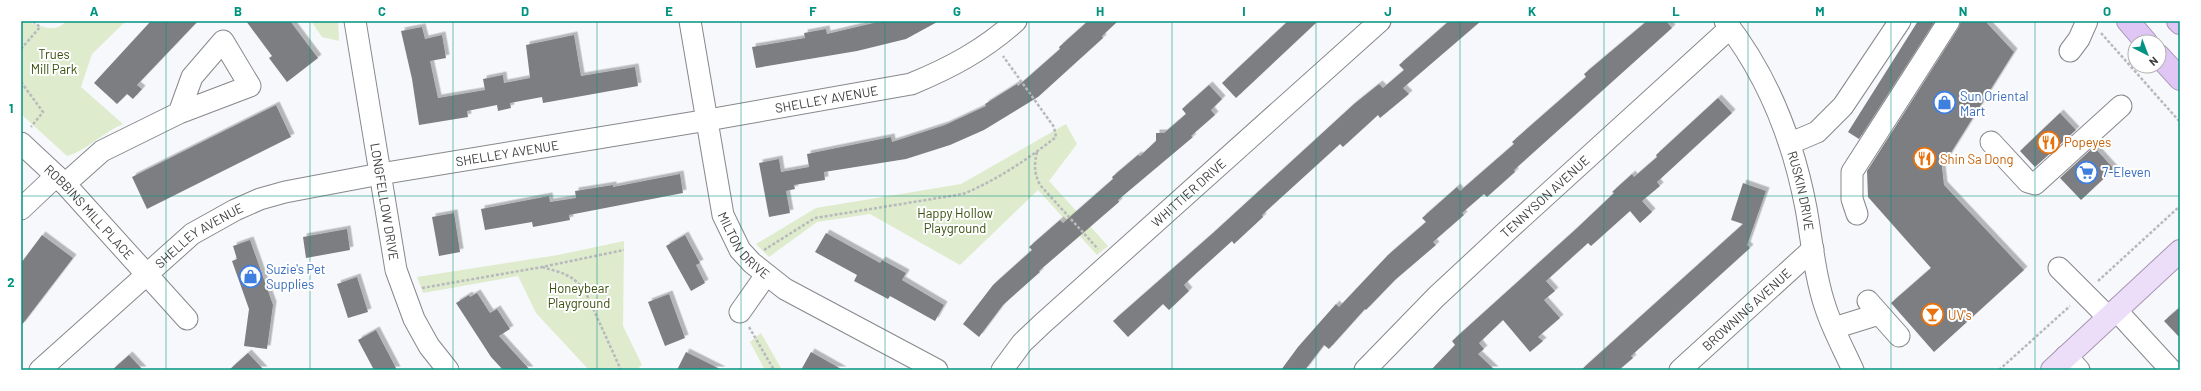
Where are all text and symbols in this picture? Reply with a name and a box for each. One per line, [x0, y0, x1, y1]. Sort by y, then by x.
text: A [90, 3, 99, 19]
text: B [234, 3, 242, 19]
text: C [378, 3, 386, 19]
text: D [521, 3, 529, 19]
text: E [665, 3, 673, 19]
text: F [809, 3, 817, 19]
text: G [953, 3, 961, 19]
text: H [1096, 3, 1104, 19]
text: I [1242, 3, 1246, 19]
text: J [1384, 3, 1392, 19]
text: K [1528, 3, 1536, 19]
text: L [1672, 3, 1680, 19]
text: M [1815, 3, 1825, 19]
text: N [1959, 3, 1967, 19]
text: O [2103, 3, 2111, 19]
north arrow [2127, 34, 2167, 74]
park label: Trues Mill Park [31, 46, 78, 77]
text: N [2147, 55, 2161, 69]
street label: SHELLEY AVENUE [774, 82, 879, 116]
place label: Sun Oriental Mart [1960, 88, 2029, 119]
shop icon: Sun Oriental Mart [1931, 90, 1957, 116]
text: 1 [9, 100, 13, 116]
restaurant icon: Popeyes [2036, 129, 2062, 155]
place label: Popeyes [2064, 134, 2111, 150]
street label: SHELLEY AVENUE [454, 137, 560, 169]
street label: LONGFELLOW DRIVE [367, 142, 402, 262]
restaurant icon: Shin Sa Dong [1912, 146, 1938, 172]
street label: RUSKIN DRIVE [1784, 149, 1818, 232]
place label: Shin Sa Dong [1940, 151, 2013, 167]
street label: TENNYSON AVENUE [1497, 152, 1593, 241]
street label: WHITTIER DRIVE [1148, 155, 1229, 230]
supermarket icon: 7-Eleven [2073, 159, 2099, 185]
street label: ROBBINS MILL PLACE [41, 161, 137, 263]
place label: 7-Eleven [2102, 164, 2151, 180]
street label: SHELLEY AVENUE [152, 199, 246, 271]
park label: Happy Hollow Playground [917, 205, 993, 236]
street label: MILTON DRIVE [715, 209, 773, 282]
place label: Suzie's Pet Supplies [266, 261, 326, 292]
shop icon: Suzie's Pet Supplies [237, 263, 263, 289]
street label: BROWNING AVENUE [1699, 265, 1794, 354]
text: 2 [7, 274, 15, 290]
park label: Honeybear Playground [548, 280, 610, 311]
bar icon: UV's [1920, 302, 1946, 328]
place label: UV's [1948, 307, 1972, 323]

